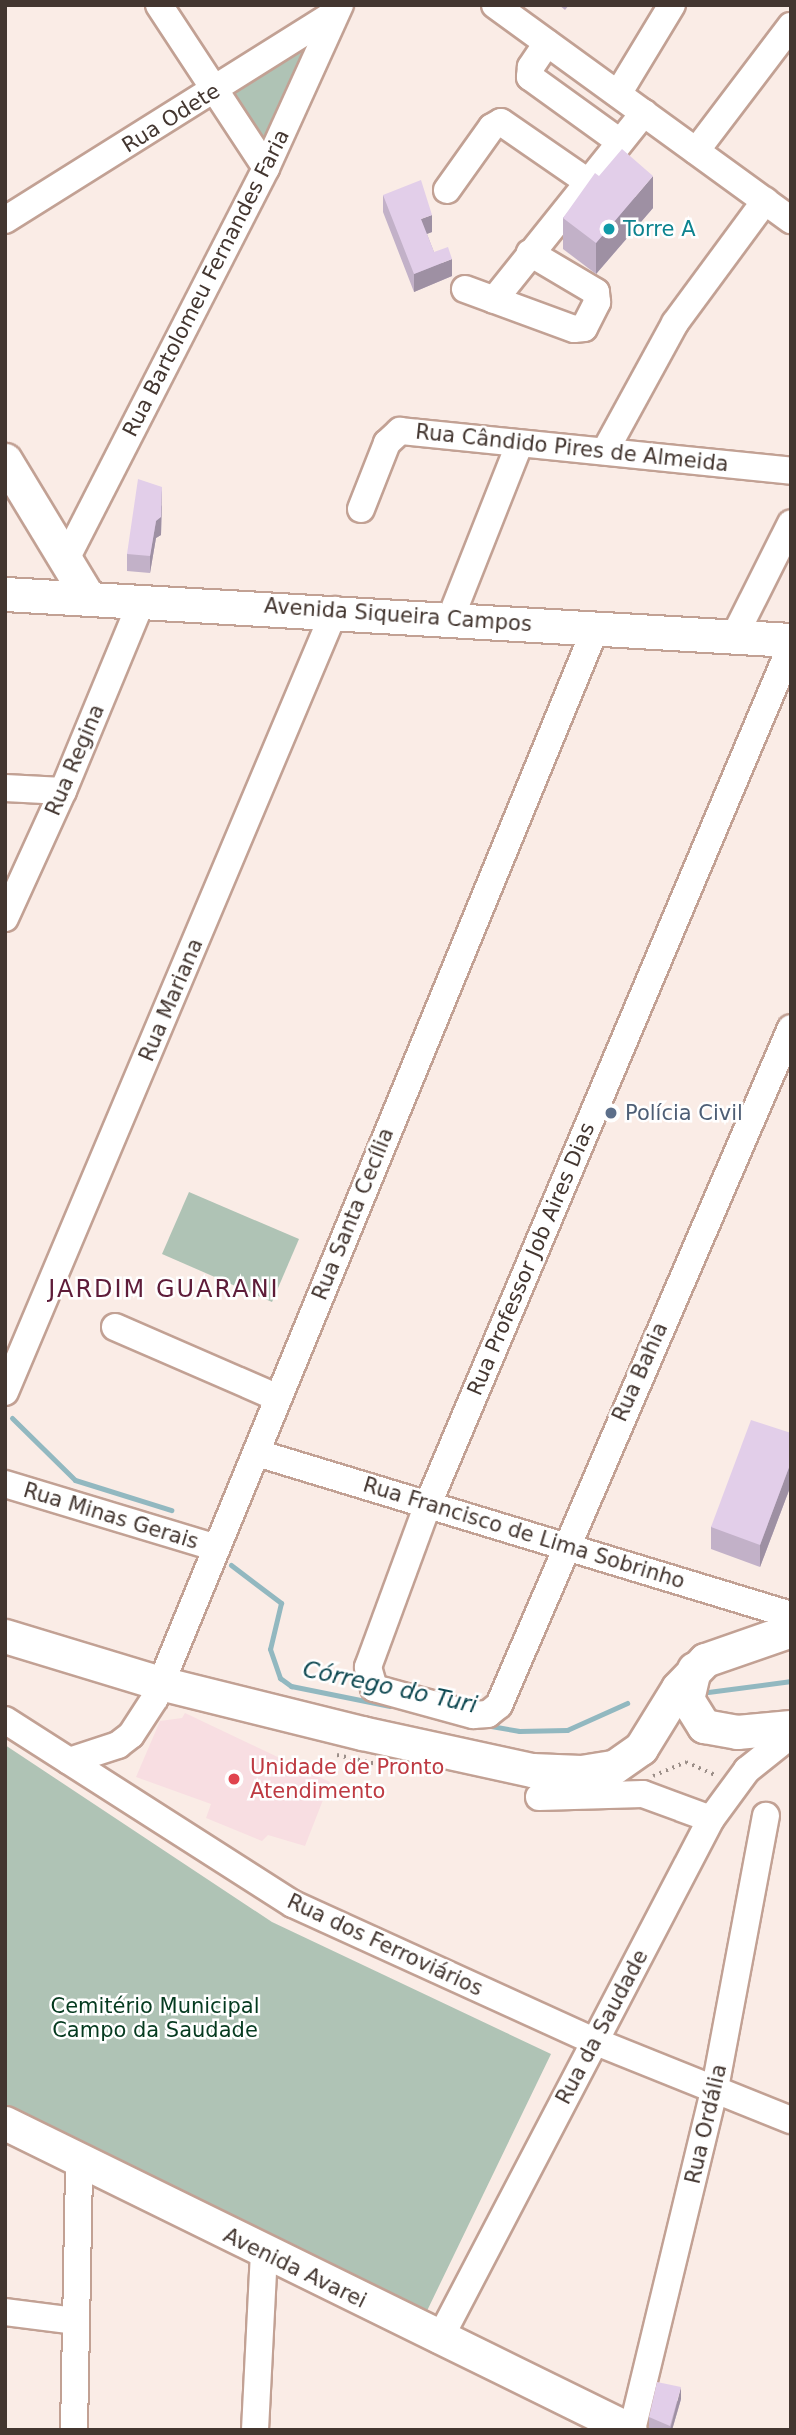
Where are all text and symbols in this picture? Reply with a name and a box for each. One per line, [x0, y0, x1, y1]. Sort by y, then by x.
street label: Rua Odete [117, 78, 225, 158]
street label: Rua Bartolomeu Fernandes Faria [117, 125, 295, 441]
place label: Torre A [623, 216, 696, 242]
marker: Torre A [601, 221, 617, 237]
street label: Rua Cândido Pires de Almeida [414, 419, 730, 477]
street label: Avenida Siqueira Campos [263, 593, 533, 637]
street label: Rua Regina [40, 701, 110, 819]
street label: Rua Mariana [134, 935, 208, 1065]
place label: Polícia Civil [625, 1100, 743, 1126]
marker: Polícia Civil [603, 1105, 619, 1121]
street label: Rua Professor Job Aires Dias [462, 1119, 600, 1399]
street label: Rua Santa Cecília [307, 1124, 399, 1304]
district label: JARDIM GUARANI [50, 1276, 278, 1304]
street label: Rua Bahia [607, 1319, 673, 1425]
street label: Rua Francisco de Lima Sobrinho [360, 1472, 688, 1594]
street label: Rua Minas Gerais [20, 1477, 202, 1555]
water label: Córrego do Turi [300, 1655, 480, 1719]
place label: Unidade de Pronto Atendimento [250, 1754, 444, 1804]
marker: Unidade de Pronto Atendimento [224, 1769, 244, 1789]
street label: Rua dos Ferroviários [283, 1889, 487, 2001]
street label: Rua da Saudade [551, 1945, 653, 2109]
park label: Cemitério Municipal Campo da Saudade [50, 1993, 260, 2043]
street label: Rua Ordália [680, 2062, 732, 2186]
street label: Avenida Avarei [219, 2223, 371, 2313]

